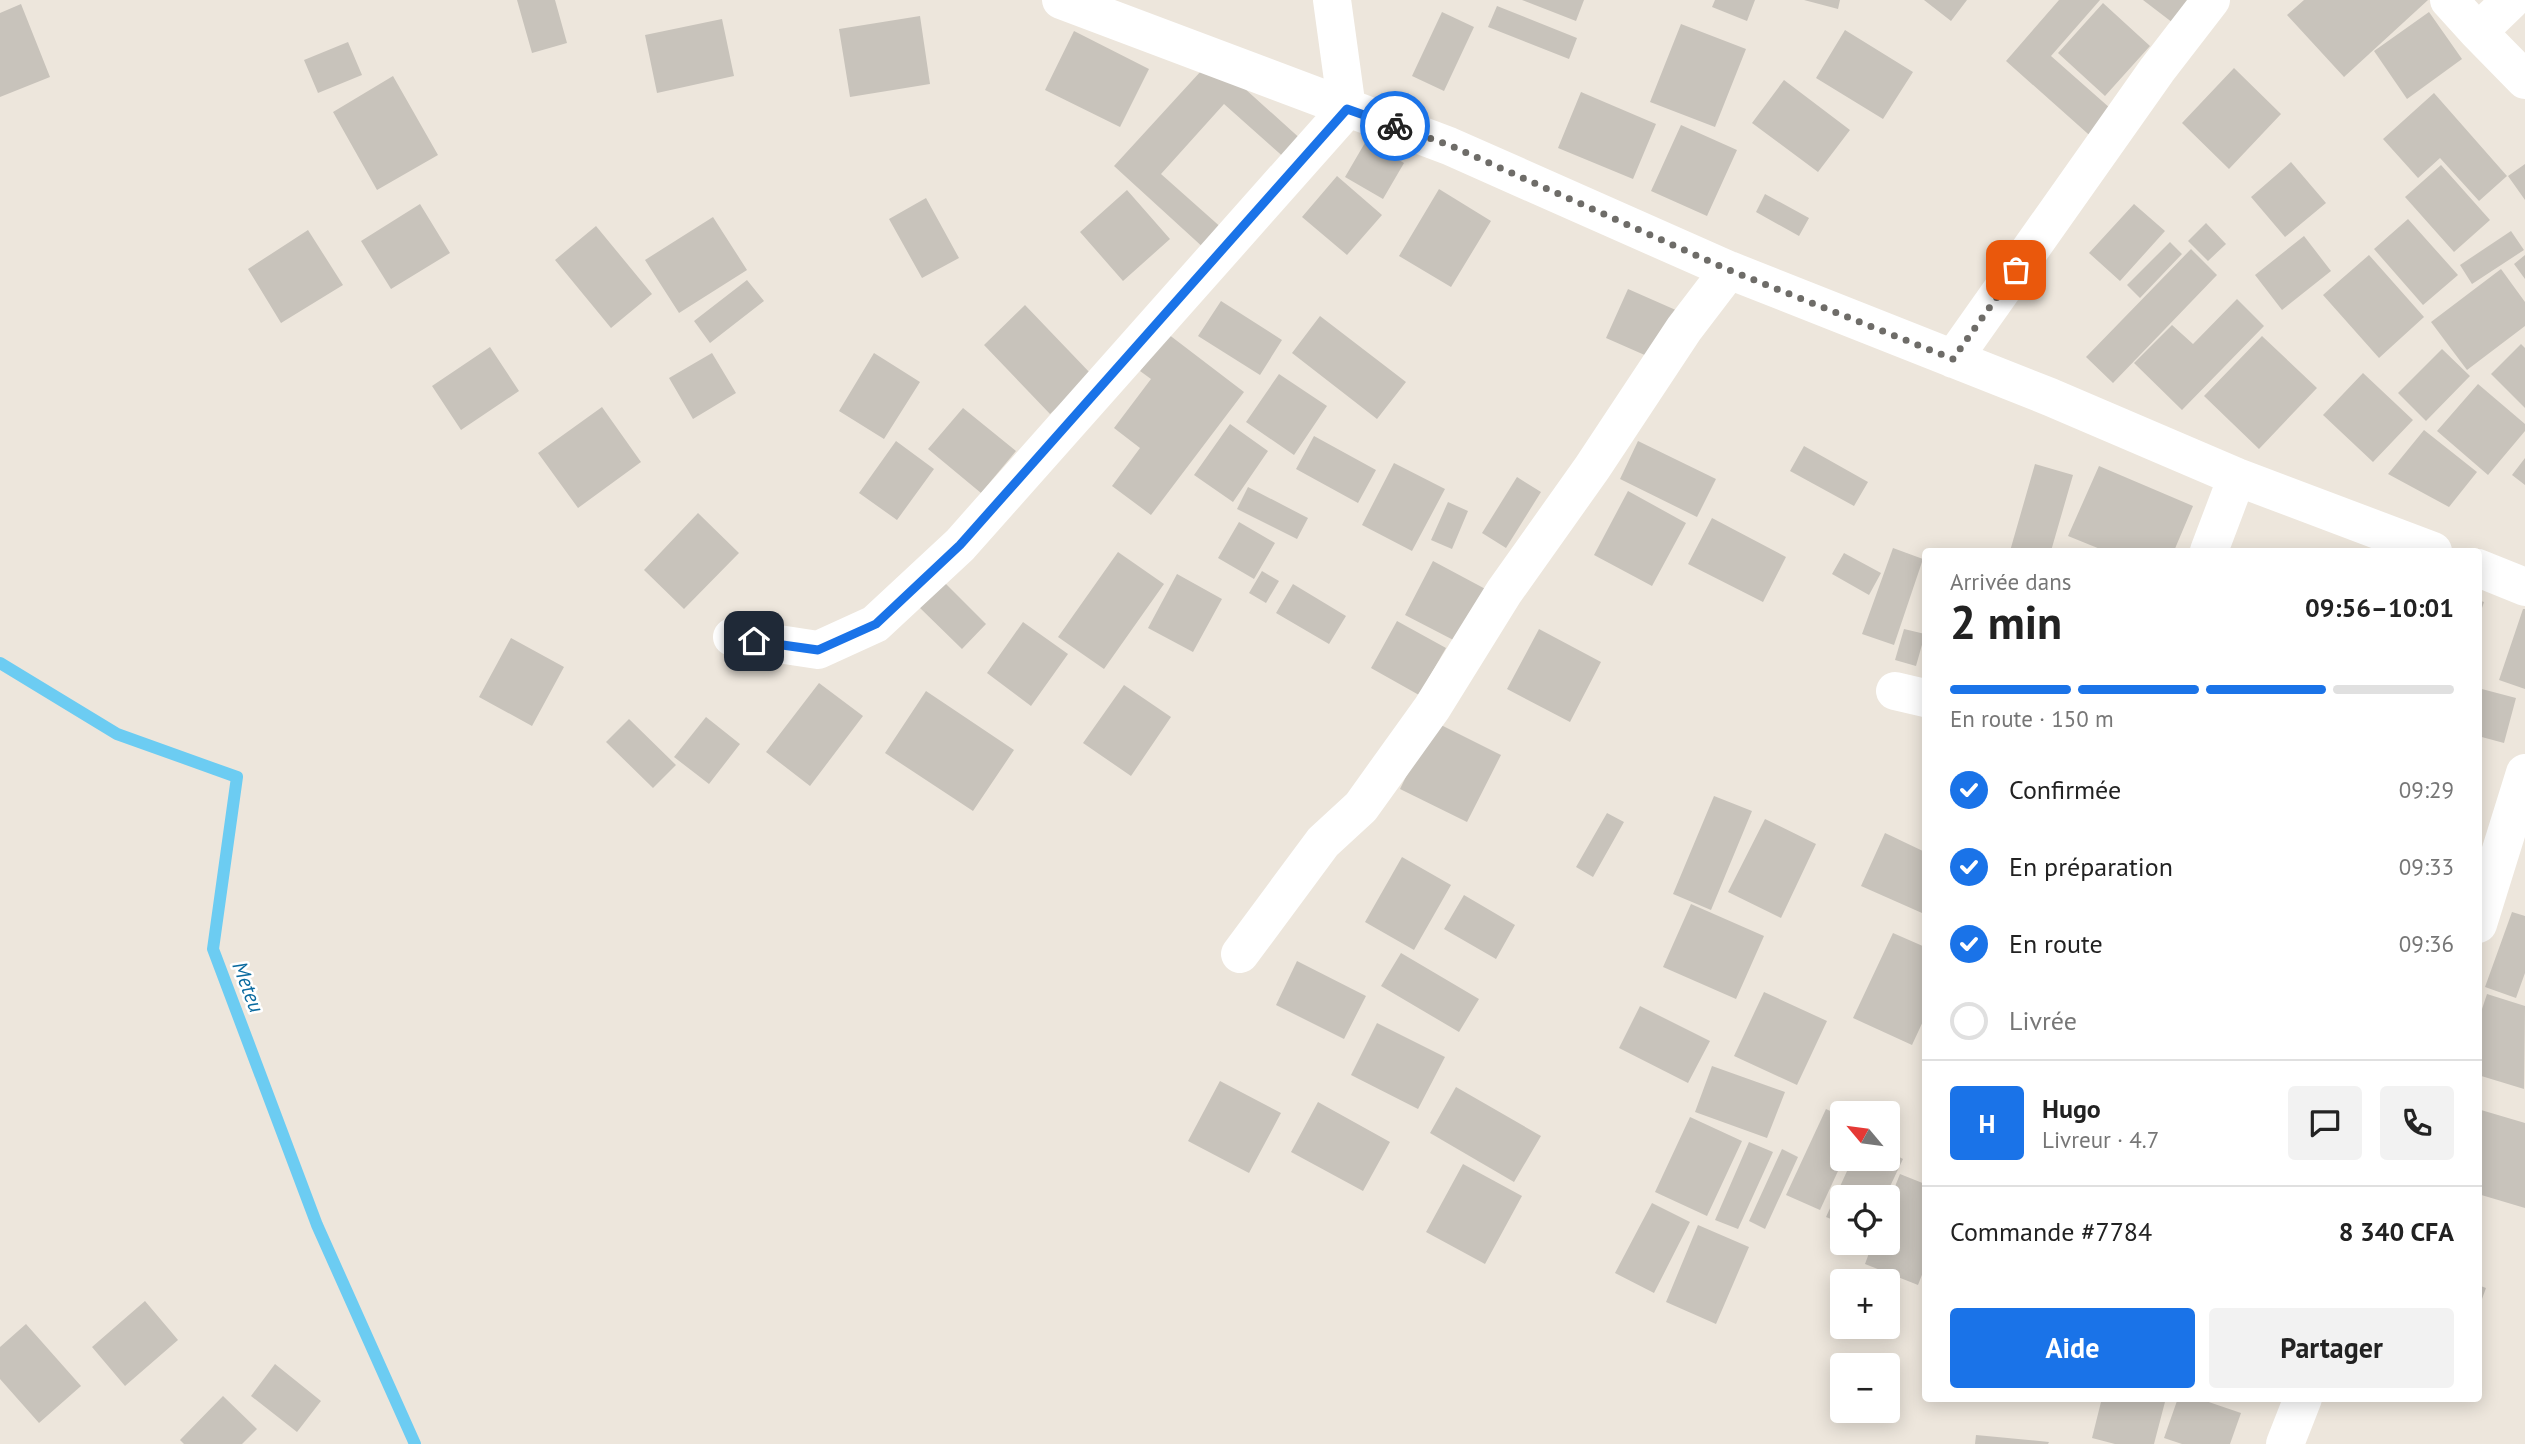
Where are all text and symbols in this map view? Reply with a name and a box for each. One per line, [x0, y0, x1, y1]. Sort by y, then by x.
courier [1360, 91, 1430, 161]
icon: bike [1376, 107, 1414, 145]
pin [1986, 240, 2046, 300]
icon: bag [1997, 251, 2035, 289]
text: Arrivée dans [1950, 567, 2071, 596]
text: 09:56–10:01 [2305, 591, 2454, 624]
text: 2 min [1950, 592, 2062, 652]
pin [724, 611, 784, 671]
icon: home [735, 622, 773, 660]
text: En route · 150 m [1950, 704, 2114, 733]
icon: check [1950, 771, 1988, 809]
text: Confirmée [2009, 773, 2121, 806]
text: 09:29 [2399, 775, 2454, 804]
icon: check [1950, 848, 1988, 886]
text: En préparation [2009, 850, 2173, 883]
text: 09:33 [2399, 852, 2454, 881]
icon: check [1950, 925, 1988, 963]
text: En route [2009, 927, 2103, 960]
text: 09:36 [2399, 929, 2454, 958]
water label: Meteu [226, 957, 271, 1016]
text: Livrée [2009, 1004, 2077, 1037]
button: chat [2288, 1086, 2362, 1160]
button: phone [2380, 1086, 2454, 1160]
text: Hugo [2042, 1092, 2101, 1125]
north arrow [1830, 1101, 1900, 1171]
map controls [1830, 1101, 1900, 1423]
text: H [1979, 1107, 1995, 1140]
text: Livreur · 4.7 [2042, 1125, 2159, 1154]
button: locate [1830, 1185, 1900, 1255]
text: Commande #7784 [1950, 1215, 2152, 1248]
text: 8 340 CFA [2339, 1215, 2454, 1248]
button: + [1830, 1269, 1900, 1339]
button: Aide [1950, 1308, 2195, 1388]
button: Partager [2209, 1308, 2454, 1388]
button: − [1830, 1353, 1900, 1423]

